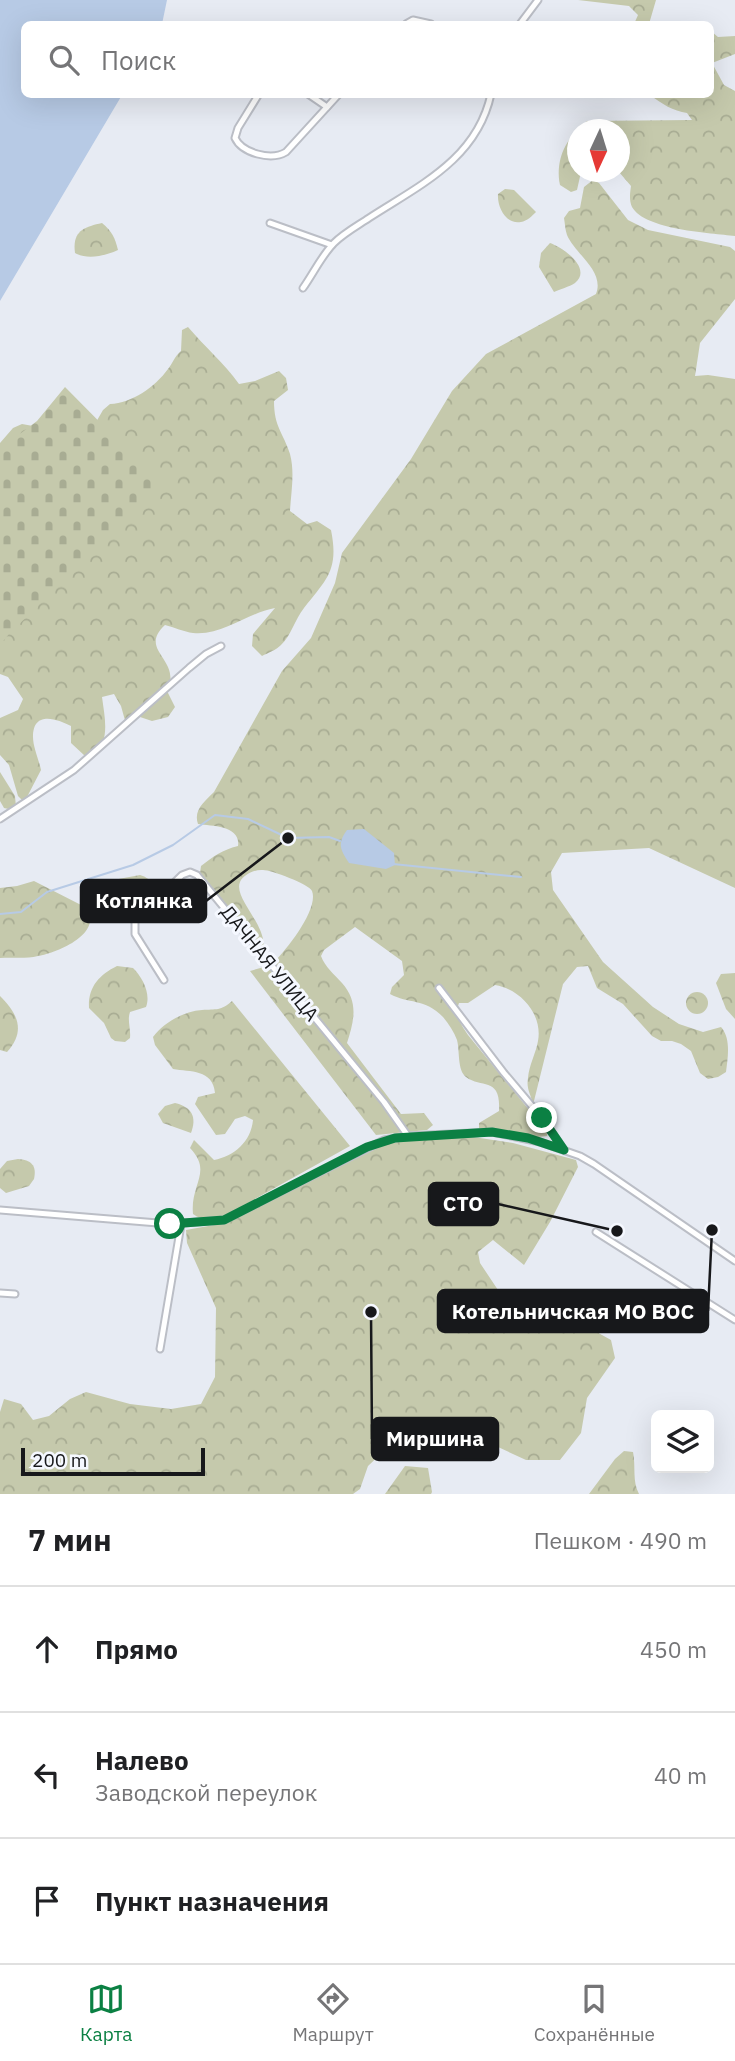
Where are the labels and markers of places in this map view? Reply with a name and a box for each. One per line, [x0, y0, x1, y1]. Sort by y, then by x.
callout: Котлянка [81, 880, 206, 922]
callout: СТО [429, 1183, 498, 1225]
callout: Котельничская МО ВОС [438, 1290, 708, 1332]
callout: Миршина [372, 1418, 498, 1460]

